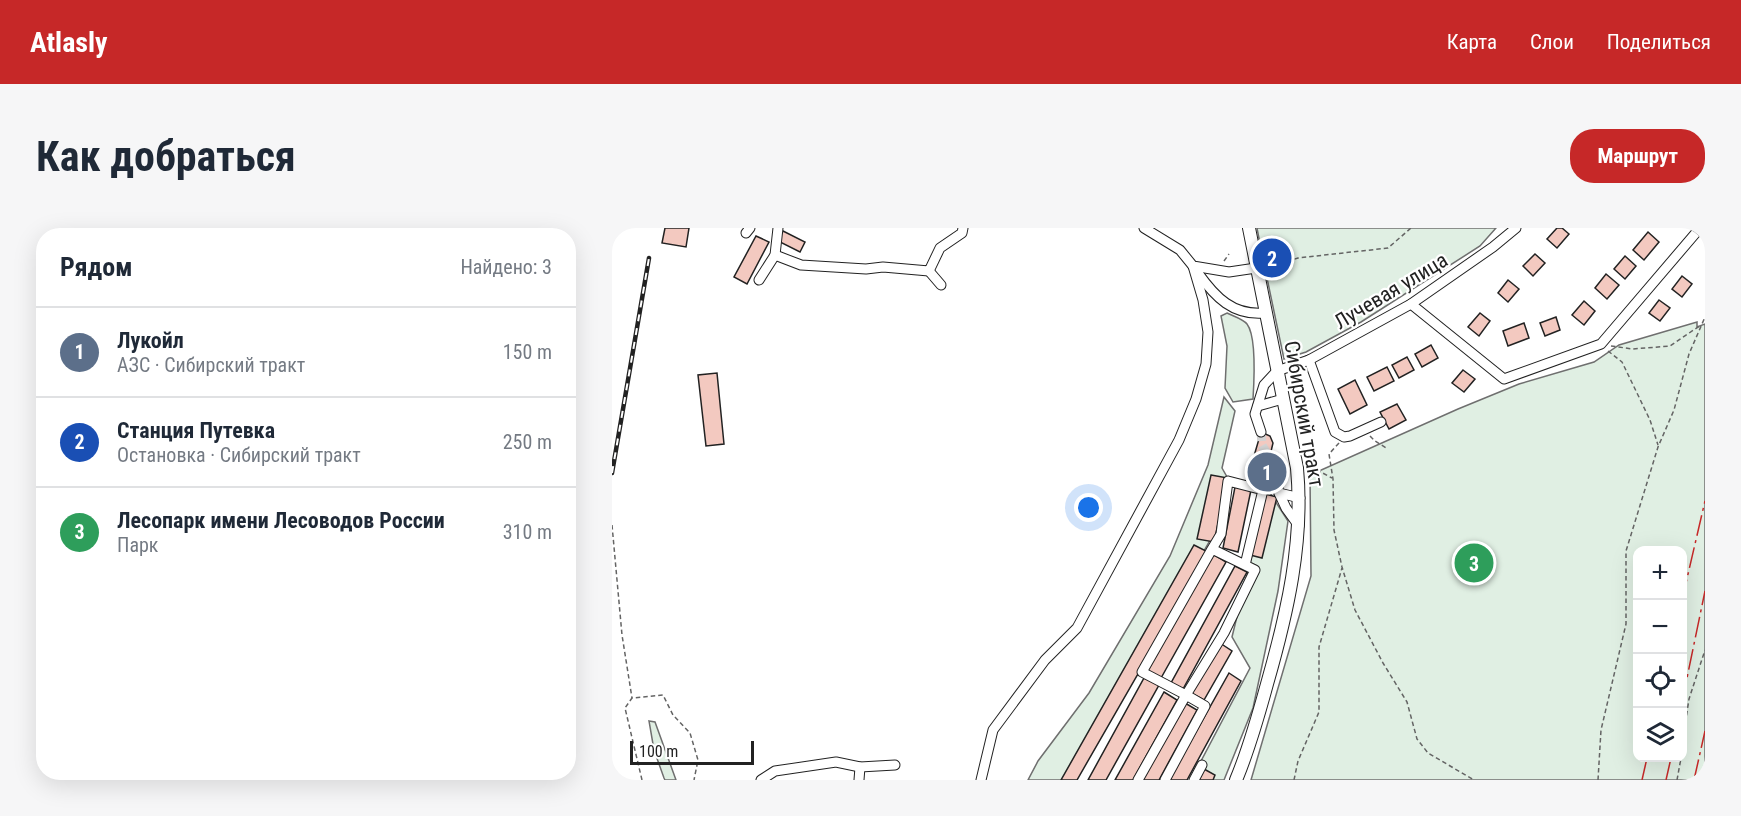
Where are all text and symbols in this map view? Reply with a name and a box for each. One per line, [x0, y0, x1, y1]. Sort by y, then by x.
text: Atlasly [30, 26, 108, 59]
text: Карта [1447, 30, 1497, 54]
text: Слои [1530, 30, 1574, 54]
text: Поделиться [1607, 30, 1711, 54]
button: Маршрут [1570, 129, 1705, 183]
text: Как добраться [36, 132, 296, 181]
pin: 2 [1252, 236, 1292, 280]
street label: Лучевая улица [1330, 248, 1452, 334]
text: Рядом [60, 252, 132, 282]
text: Найдено: 3 [460, 255, 552, 279]
text: Лукойл [117, 328, 184, 353]
street label: Сибирский тракт [1279, 339, 1329, 489]
text: 1 [74, 340, 85, 364]
text: 150 m [503, 340, 552, 364]
text: АЗС · Сибирский тракт [117, 353, 305, 377]
text: Станция Путевка [117, 418, 275, 443]
text: 2 [74, 430, 85, 454]
text: 250 m [503, 430, 552, 454]
text: Остановка · Сибирский тракт [117, 443, 361, 467]
pin: 1 [1248, 450, 1286, 494]
your location [1074, 493, 1103, 522]
text: Лесопарк имени Лесоводов России [117, 508, 445, 533]
text: 3 [74, 520, 85, 544]
text: 310 m [503, 520, 552, 544]
text: Парк [117, 533, 158, 557]
pin: 3 [1454, 540, 1494, 586]
map controls [1633, 546, 1687, 762]
button: + [1633, 546, 1687, 600]
button: − [1633, 600, 1687, 654]
button: locate [1633, 654, 1687, 708]
button: layers [1633, 708, 1687, 762]
scale bar [630, 738, 754, 766]
text: 100 m [639, 742, 678, 761]

